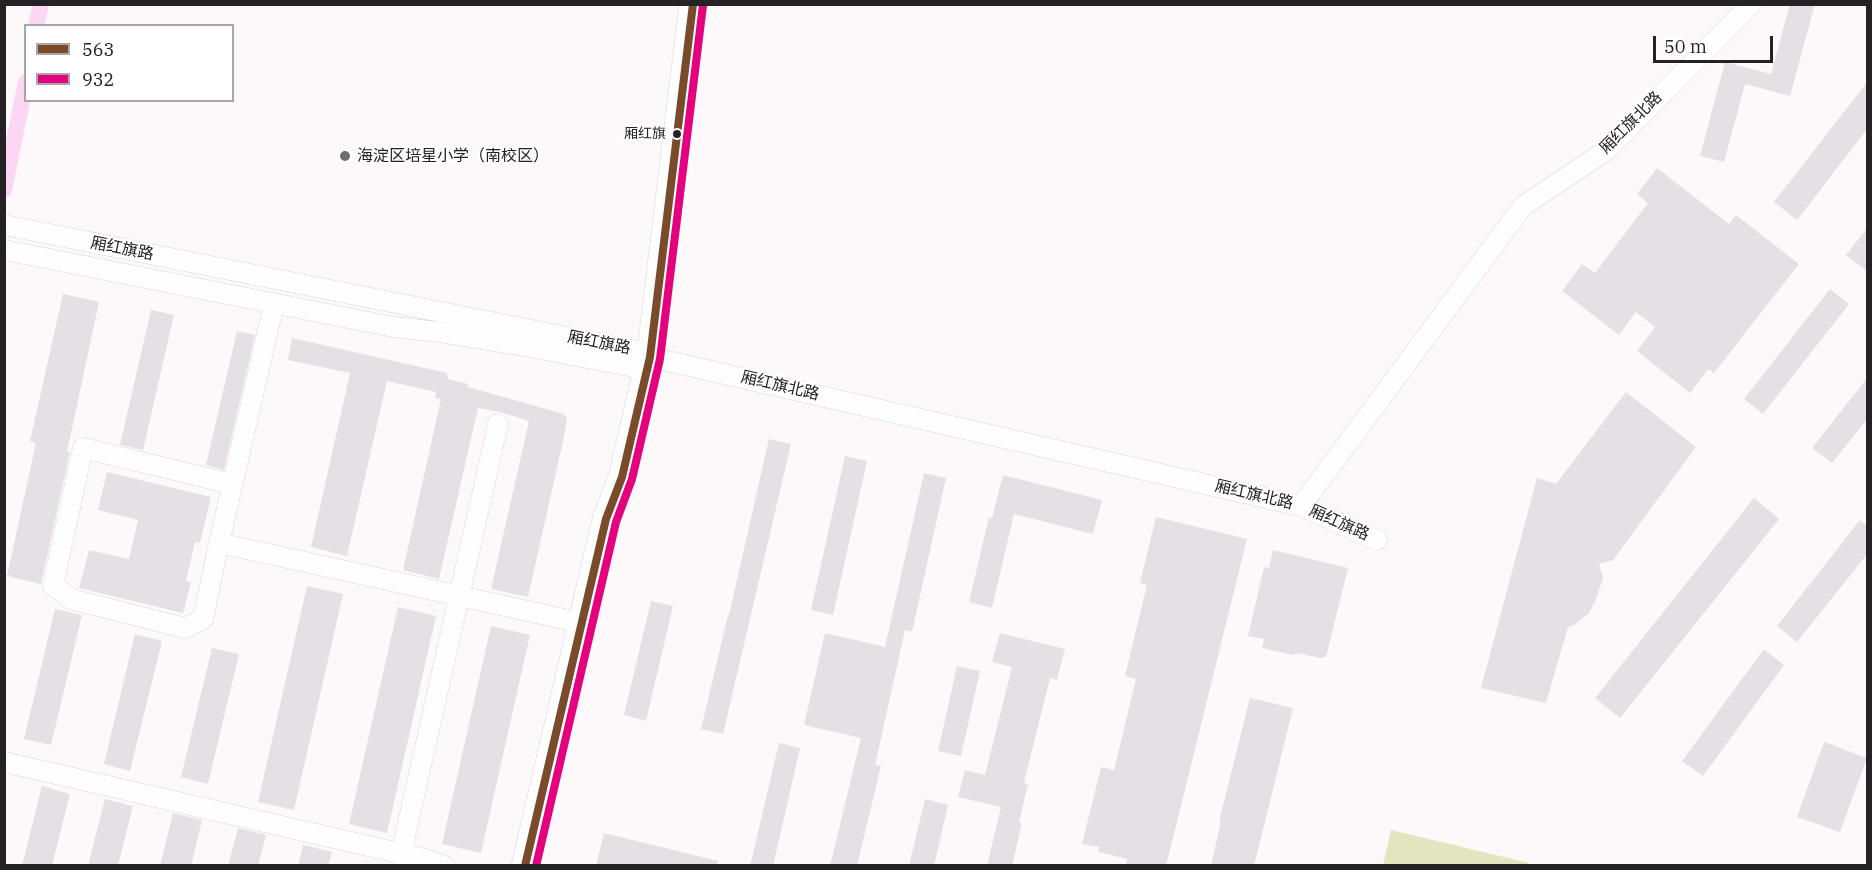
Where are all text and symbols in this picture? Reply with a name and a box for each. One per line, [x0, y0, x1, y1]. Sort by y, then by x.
legend [24, 24, 234, 102]
scale bar [1656, 24, 1776, 62]
text: 50 m [1664, 35, 1707, 58]
text: 563 [82, 38, 114, 61]
text: 932 [82, 68, 114, 91]
street label: 厢红旗北路 [1596, 88, 1666, 158]
place label: 厢红旗 [624, 126, 666, 142]
marker: 厢红旗 [671, 128, 683, 140]
place label: 海淀区培星小学（南校区） [357, 146, 549, 166]
marker: 海淀区培星小学（南校区） [338, 149, 352, 163]
street label: 厢红旗路 [89, 233, 155, 265]
street label: 厢红旗路 [566, 327, 632, 359]
street label: 厢红旗北路 [739, 368, 821, 404]
street label: 厢红旗北路 [1213, 477, 1295, 513]
street label: 厢红旗路 [1306, 501, 1372, 545]

